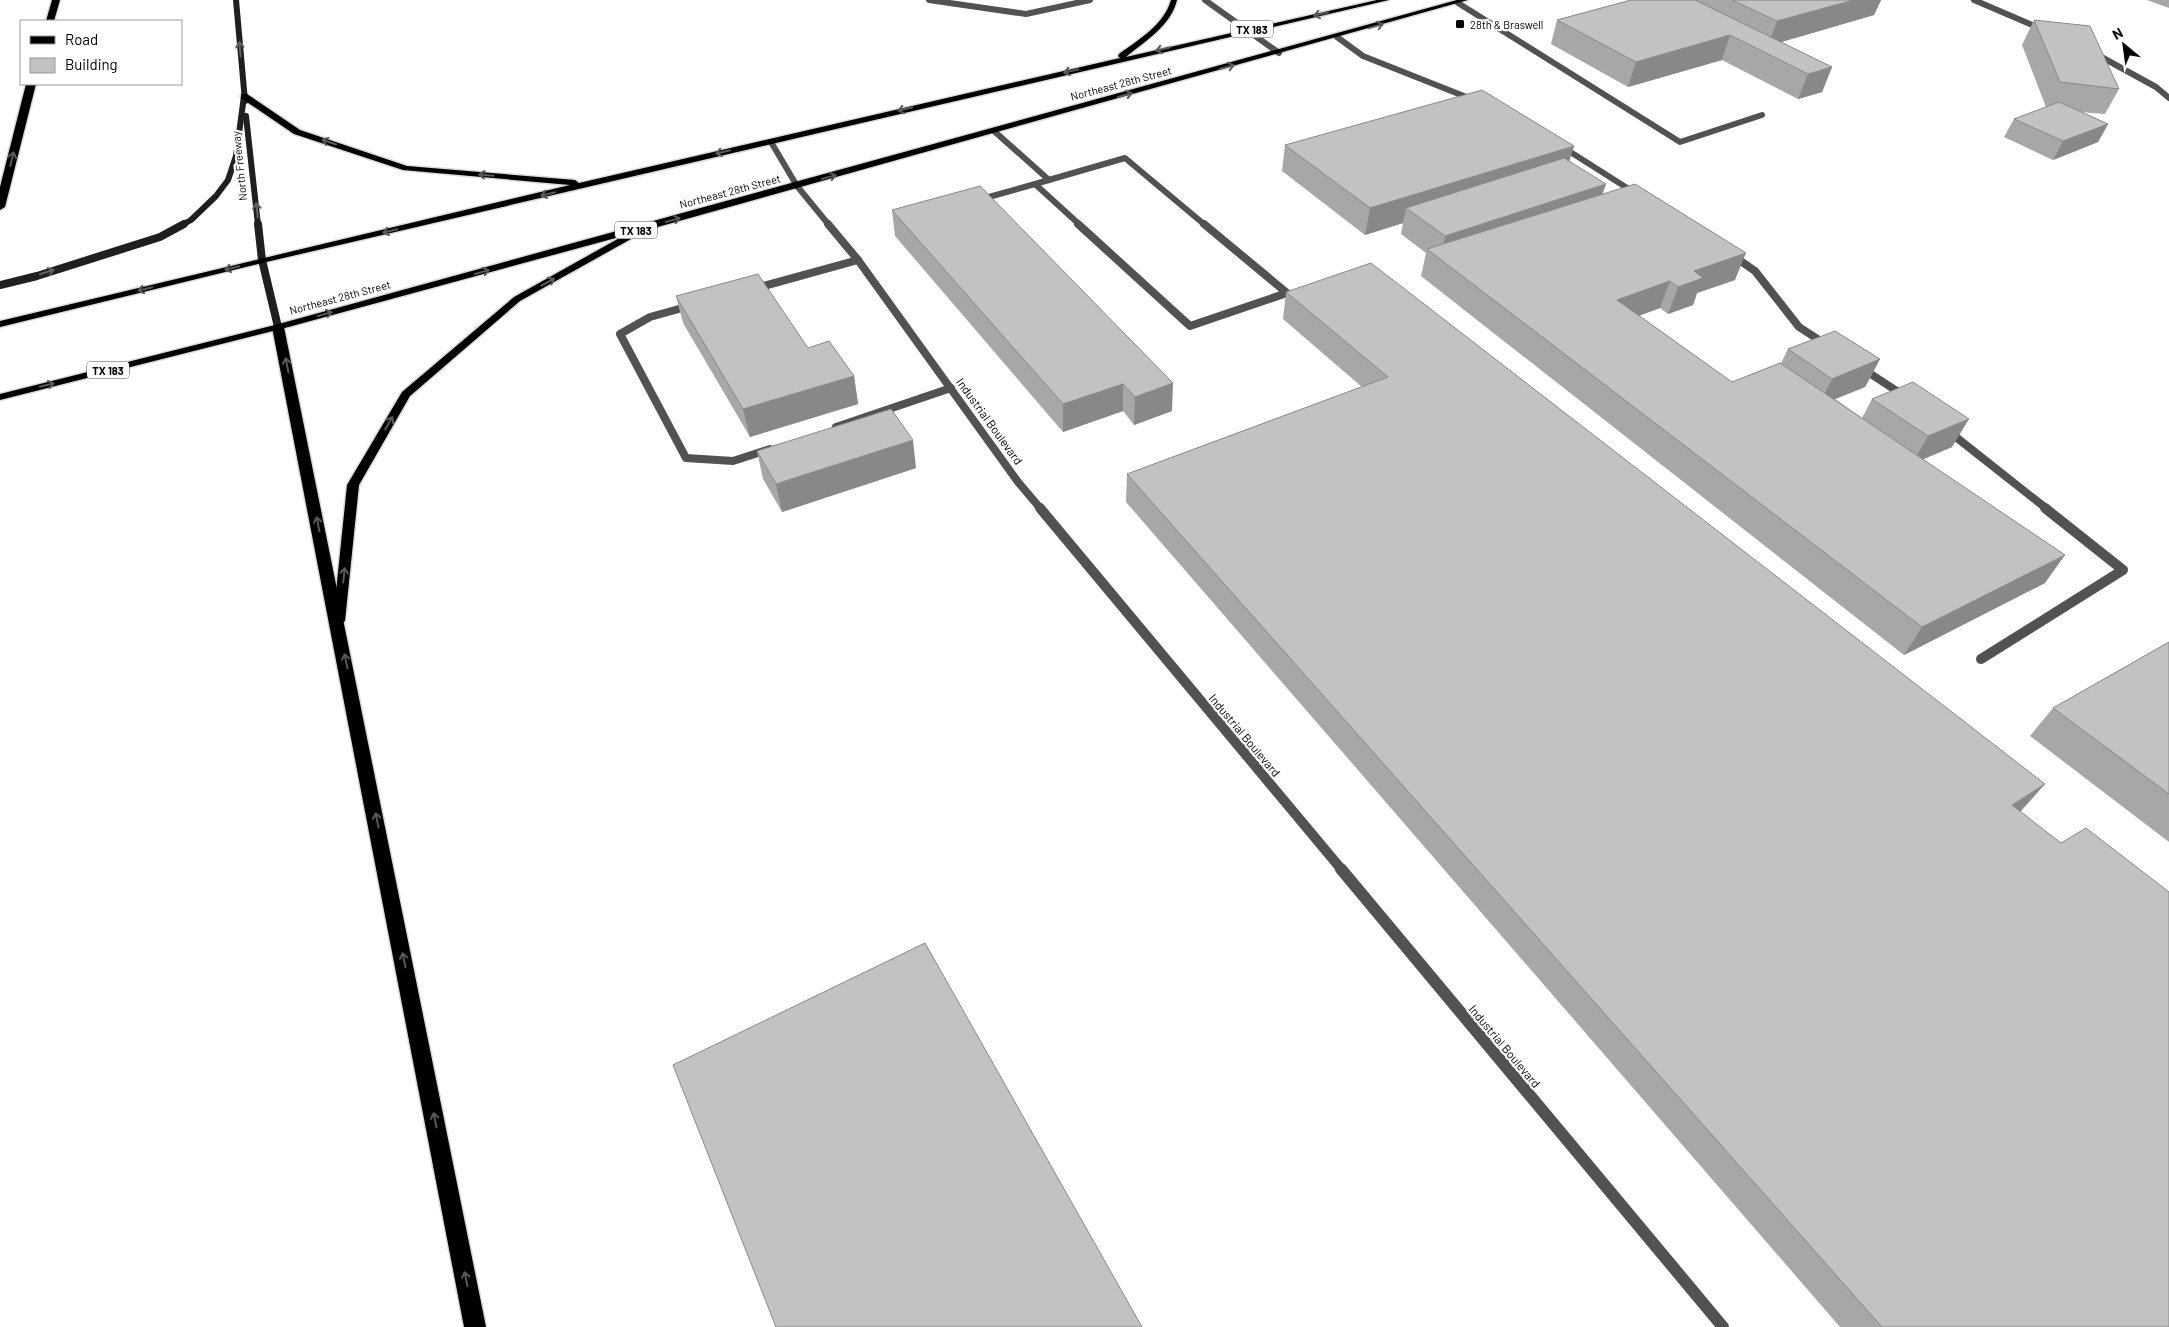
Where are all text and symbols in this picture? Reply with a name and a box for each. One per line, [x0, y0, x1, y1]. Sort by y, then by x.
one-way arrow [1314, 10, 1330, 19]
marker: 28th & Braswell [1454, 18, 1466, 30]
place label: 28th & Braswell [1470, 18, 1543, 31]
legend [20, 20, 182, 85]
road number: TX 183 [1231, 20, 1273, 38]
one-way arrow [1368, 20, 1384, 30]
north arrow [2099, 20, 2149, 70]
text: N [2109, 24, 2126, 43]
text: Road [65, 30, 98, 48]
one-way arrow [235, 41, 245, 57]
one-way arrow [1155, 45, 1171, 55]
text: Building [65, 55, 118, 73]
one-way arrow [1218, 62, 1234, 72]
street label: Northeast 28th Street [1069, 63, 1173, 103]
one-way arrow [1063, 67, 1079, 76]
one-way arrow [1117, 90, 1133, 100]
one-way arrow [898, 105, 914, 114]
street label: North Freeway [229, 131, 249, 201]
one-way arrow [321, 137, 337, 147]
one-way arrow [716, 148, 732, 158]
one-way arrow [8, 152, 17, 168]
one-way arrow [479, 171, 495, 180]
street label: Northeast 28th Street [678, 171, 782, 211]
one-way arrow [821, 171, 837, 181]
one-way arrow [540, 190, 556, 199]
one-way arrow [252, 203, 261, 219]
one-way arrow [664, 215, 680, 224]
road number: TX 183 [615, 222, 657, 238]
one-way arrow [382, 227, 398, 236]
one-way arrow [224, 264, 240, 273]
one-way arrow [474, 266, 490, 276]
one-way arrow [39, 267, 55, 277]
street label: Northeast 28th Street [288, 277, 392, 317]
one-way arrow [540, 277, 555, 286]
one-way arrow [137, 285, 153, 294]
one-way arrow [317, 309, 333, 318]
one-way arrow [281, 357, 291, 373]
road number: TX 183 [87, 362, 129, 378]
street label: Industrial Boulevard [954, 375, 1026, 467]
one-way arrow [39, 380, 55, 389]
one-way arrow [385, 416, 395, 430]
one-way arrow [313, 517, 323, 533]
one-way arrow [339, 567, 349, 583]
one-way arrow [340, 653, 350, 669]
street label: Industrial Boulevard [1206, 691, 1284, 779]
one-way arrow [371, 813, 381, 829]
one-way arrow [399, 953, 408, 969]
street label: Industrial Boulevard [1466, 1002, 1544, 1090]
one-way arrow [430, 1112, 439, 1128]
one-way arrow [461, 1272, 470, 1288]

